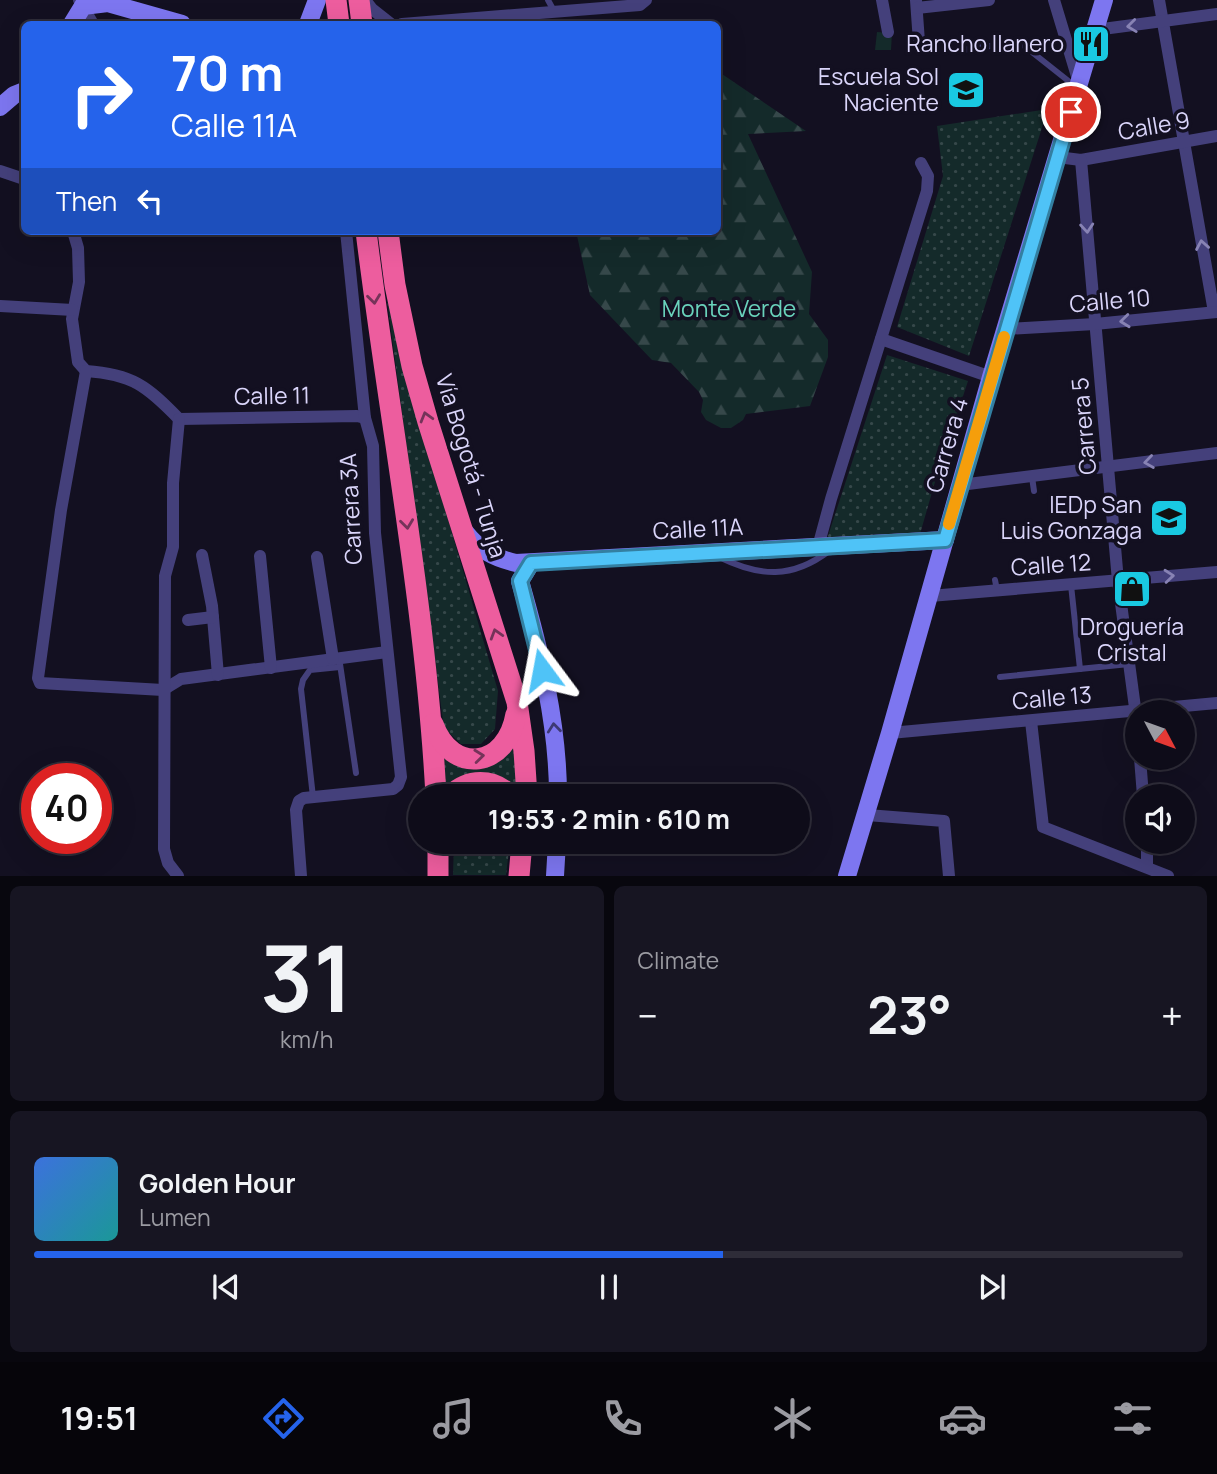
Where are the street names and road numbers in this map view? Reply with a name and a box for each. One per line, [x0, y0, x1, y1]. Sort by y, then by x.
street label: Calle 9 [1115, 103, 1192, 147]
street label: Calle 10 [1068, 281, 1152, 319]
street label: Vía Bogotá - Tunja [429, 370, 515, 561]
street label: Carrera 5 [1063, 376, 1103, 476]
street label: Calle 11 [234, 378, 310, 412]
street label: Carrera 4 [917, 393, 975, 496]
street label: Carrera 3A [331, 452, 369, 566]
street label: Calle 11A [652, 510, 744, 546]
street label: Calle 12 [1010, 545, 1092, 583]
street label: Calle 13 [1011, 678, 1093, 716]

